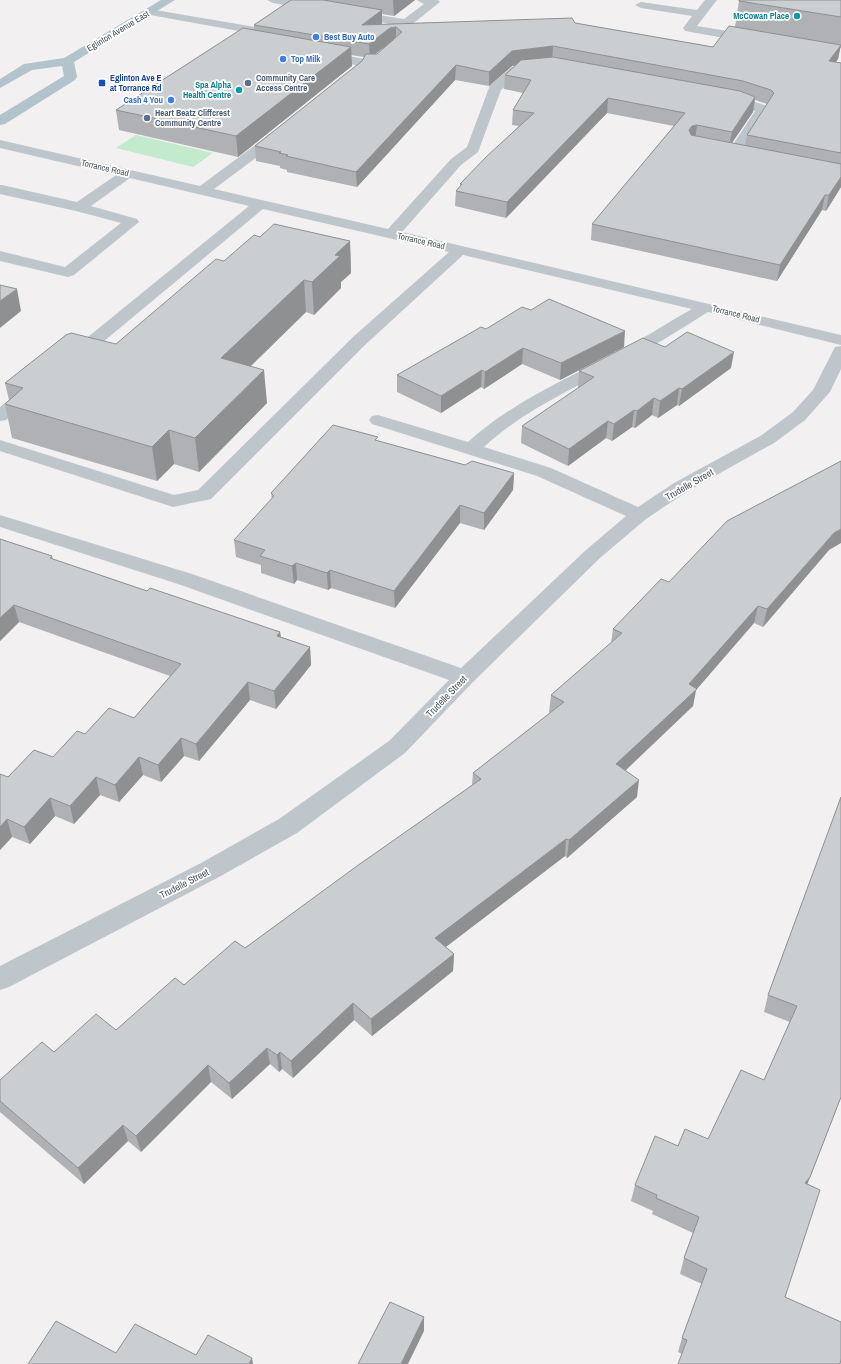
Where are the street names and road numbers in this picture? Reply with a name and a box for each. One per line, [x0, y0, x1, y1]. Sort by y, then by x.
street label: Eglinton Avenue East [85, 8, 151, 54]
street label: Torrance Road [80, 157, 130, 179]
street label: Torrance Road [396, 230, 446, 252]
street label: Torrance Road [711, 302, 761, 326]
street label: Trudelle Street [663, 465, 716, 503]
street label: Trudelle Street [423, 672, 470, 720]
street label: Trudelle Street [157, 865, 212, 901]

